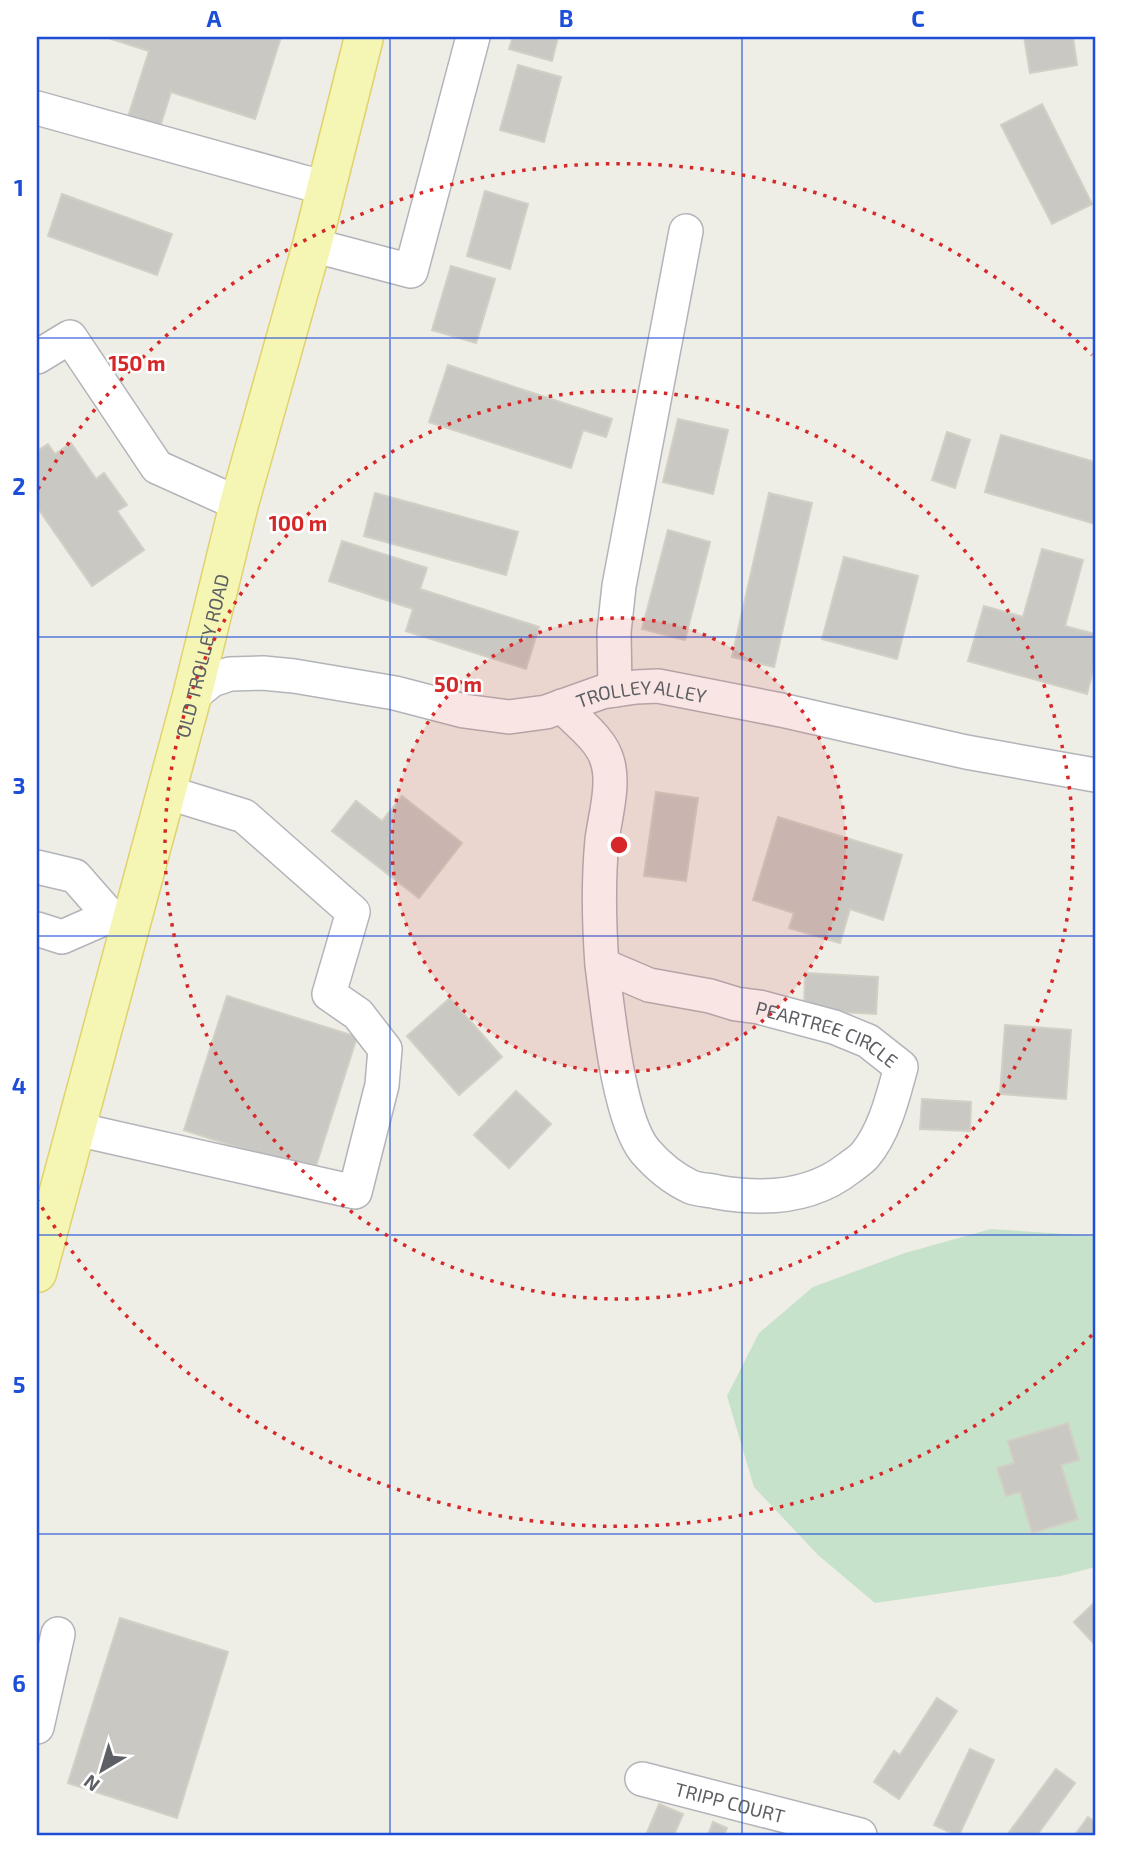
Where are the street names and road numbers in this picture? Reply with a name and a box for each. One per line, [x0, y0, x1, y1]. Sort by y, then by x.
street label: OLD TROLLEY ROAD [170, 571, 233, 740]
street label: TROLLEY ALLEY [573, 674, 709, 712]
street label: PEARTREE CIRCLE [753, 995, 903, 1072]
street label: TRIPP COURT [673, 1776, 788, 1827]

